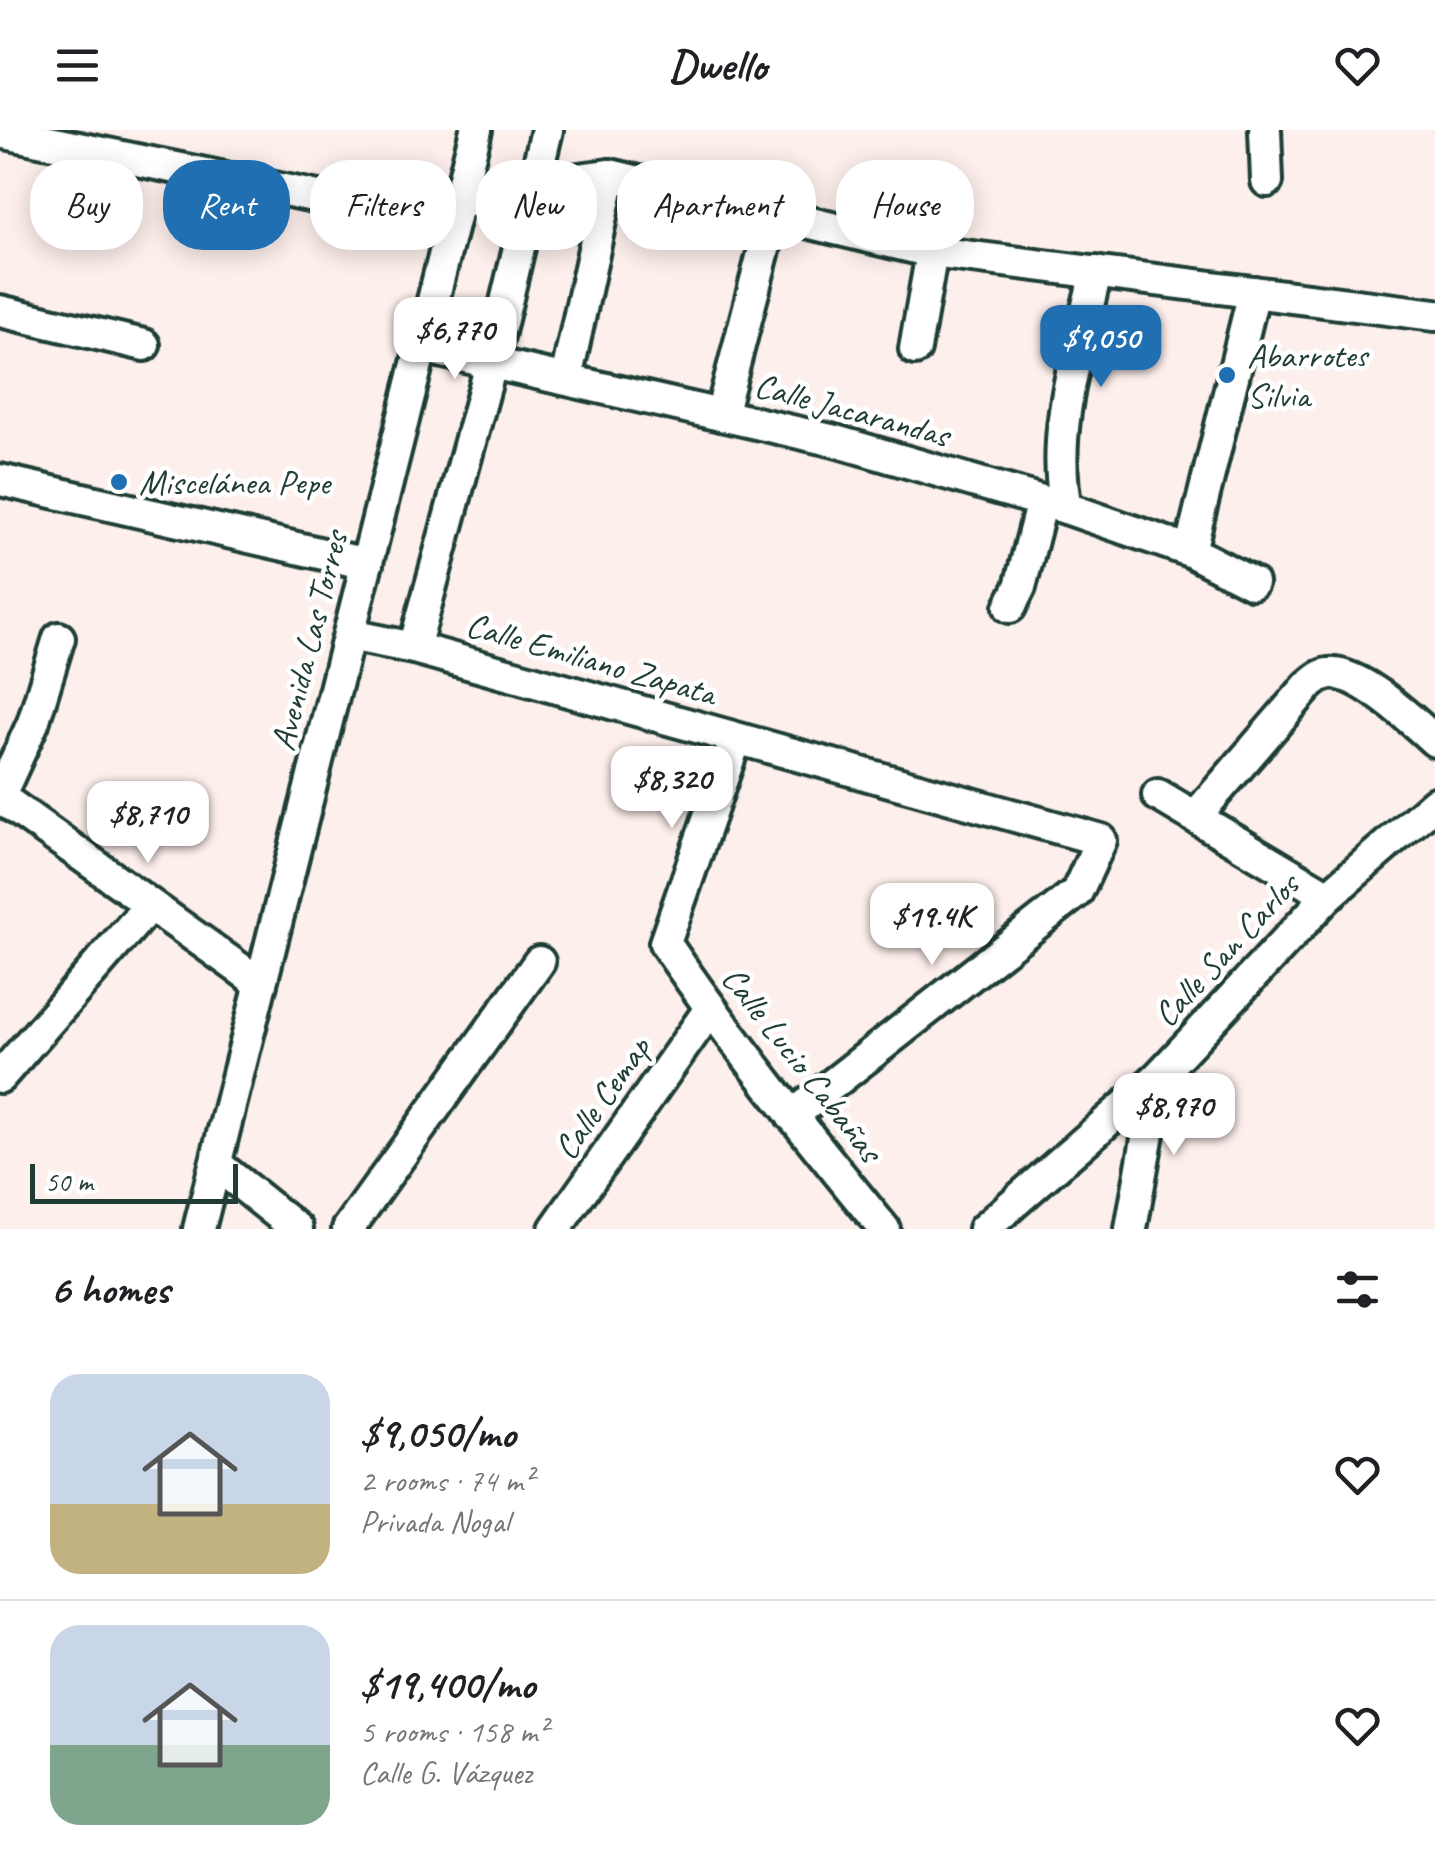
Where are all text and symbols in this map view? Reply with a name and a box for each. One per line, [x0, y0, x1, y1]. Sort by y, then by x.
text: Dwello [669, 37, 766, 94]
icon: menu [50, 38, 105, 93]
icon: heart [1330, 38, 1385, 93]
chip: Buy [30, 160, 143, 250]
chip: Rent [163, 160, 290, 250]
chip: Filters [310, 160, 456, 250]
chip: New [476, 160, 597, 250]
chip: Apartment [617, 160, 816, 250]
chip: House [836, 160, 974, 250]
pin: $6,770 [374, 297, 536, 382]
pin: $9,050 [1020, 305, 1182, 390]
text: $6,770 [416, 309, 494, 350]
text: $9,050 [1062, 317, 1140, 358]
place label: Abarrotes Silvia [1247, 333, 1370, 418]
street label: Calle Jacarandas [750, 362, 957, 458]
marker: Abarrotes Silvia [1216, 364, 1238, 386]
place label: Miscelánea Pepe [139, 460, 332, 505]
marker: Miscelánea Pepe [108, 471, 130, 493]
street label: Avenida Las Torres [260, 524, 359, 755]
street label: Calle Emiliano Zapata [461, 602, 723, 717]
pin: $8,320 [591, 746, 753, 831]
text: $8,320 [633, 758, 711, 799]
pin: $8,710 [67, 781, 229, 866]
text: $8,710 [109, 793, 187, 834]
street label: Calle San Carlos [1143, 861, 1311, 1036]
pin: $19.4K [851, 883, 1013, 968]
text: $19.4K [892, 895, 972, 936]
street label: Calle Lucio Cabañas [712, 957, 894, 1173]
street label: Calle Cemap [543, 1026, 662, 1168]
pin: $8,970 [1093, 1073, 1255, 1158]
text: $8,970 [1135, 1085, 1213, 1126]
scale bar [30, 1159, 238, 1204]
text: 50 m [45, 1164, 93, 1199]
icon: filters [1330, 1262, 1385, 1317]
text: 6 homes [50, 1263, 169, 1316]
text: $9,050/mo [360, 1407, 515, 1460]
icon: home [130, 1414, 250, 1534]
icon: heart [1330, 1447, 1385, 1502]
text: 2 rooms · 74 m² [360, 1460, 533, 1501]
text: Privada Nogal [360, 1501, 509, 1542]
text: $19,400/mo [360, 1658, 535, 1711]
icon: home [130, 1665, 250, 1785]
icon: heart [1330, 1698, 1385, 1753]
text: 5 rooms · 158 m² [360, 1711, 547, 1752]
text: Calle G. Vázquez [360, 1752, 532, 1793]

